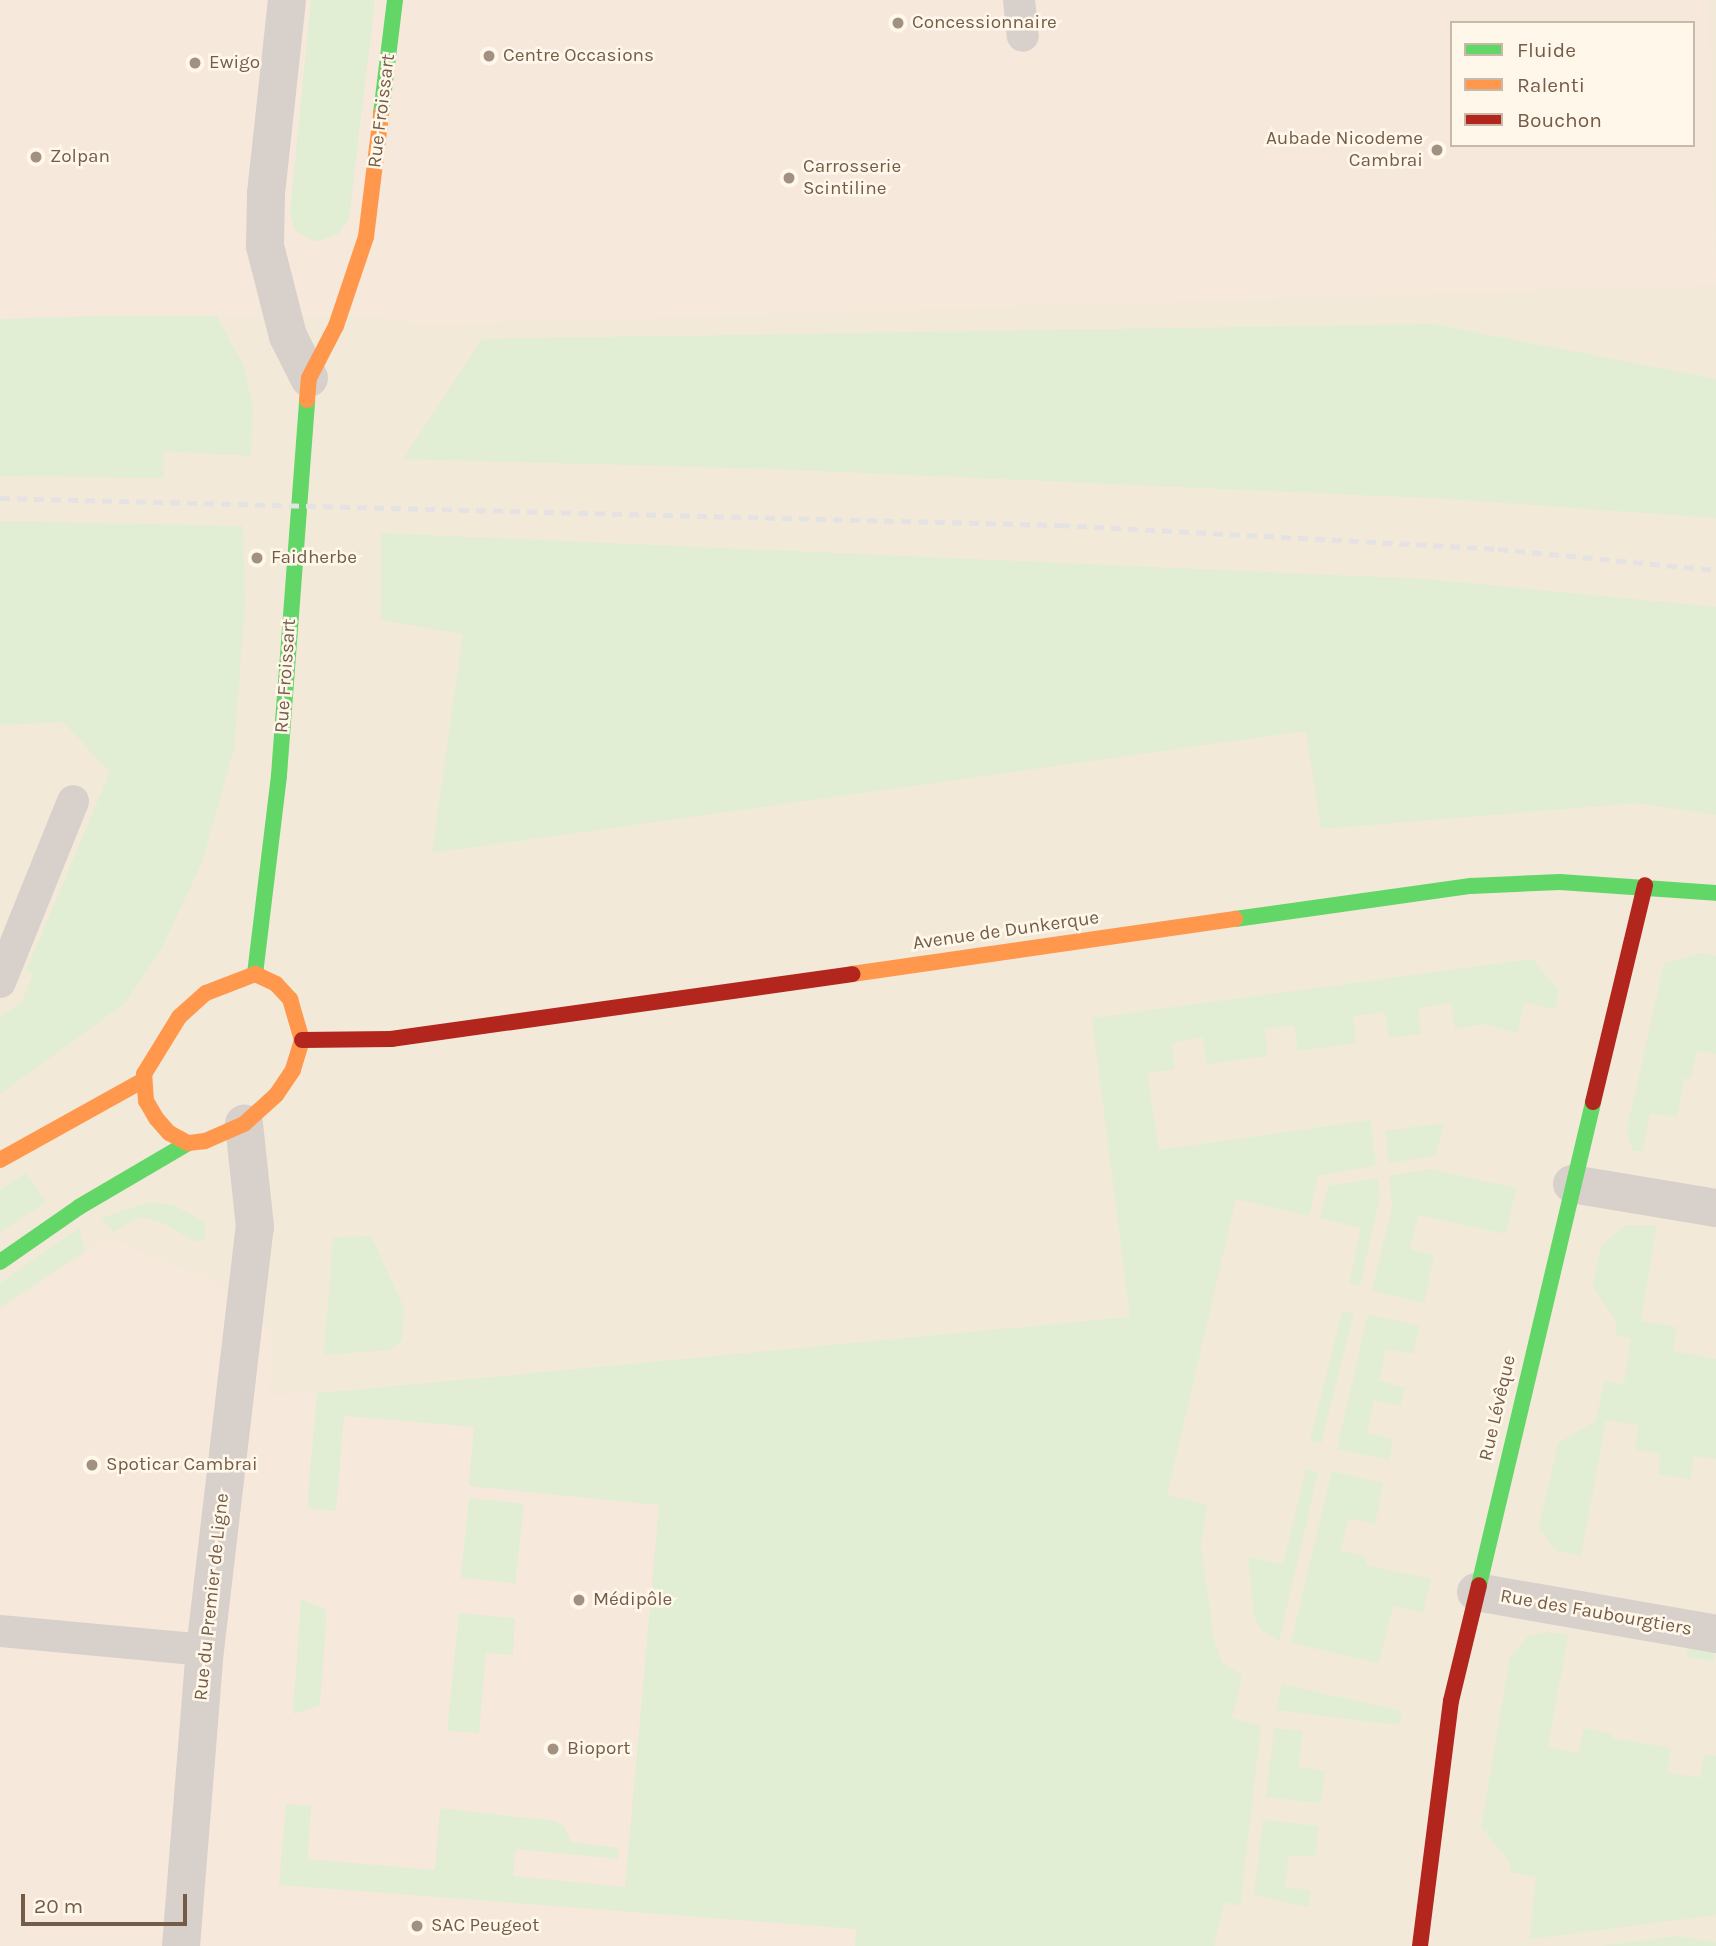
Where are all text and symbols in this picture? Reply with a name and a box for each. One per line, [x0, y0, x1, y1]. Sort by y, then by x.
place label: Concessionnaire [912, 12, 1057, 34]
marker: Concessionnaire [890, 15, 906, 31]
legend [1450, 21, 1695, 147]
text: Fluide [1517, 38, 1576, 62]
place label: Centre Occasions [503, 45, 654, 67]
marker: Centre Occasions [481, 48, 497, 64]
place label: Ewigo [209, 52, 260, 74]
street label: Rue Froissart [364, 53, 400, 169]
marker: Ewigo [187, 55, 203, 71]
text: Ralenti [1517, 73, 1585, 97]
text: Bouchon [1517, 108, 1602, 132]
place label: Aubade Nicodeme Cambrai [1266, 128, 1423, 172]
marker: Aubade Nicodeme Cambrai [1429, 142, 1445, 158]
place label: Zolpan [50, 146, 110, 168]
marker: Zolpan [28, 149, 44, 165]
place label: Carrosserie Scintiline [803, 156, 901, 200]
marker: Carrosserie Scintiline [781, 170, 797, 186]
place label: Faidherbe [271, 547, 357, 569]
marker: Faidherbe [249, 550, 265, 566]
street label: Rue Froissart [271, 618, 301, 734]
street label: Avenue de Dunkerque [911, 907, 1101, 955]
street label: Rue Lévêque [1475, 1353, 1521, 1463]
place label: Spoticar Cambrai [106, 1454, 258, 1476]
marker: Spoticar Cambrai [84, 1457, 100, 1473]
street label: Rue du Premier de Ligne [190, 1492, 234, 1702]
street label: Rue des Faubourgtiers [1498, 1585, 1694, 1641]
place label: Médipôle [593, 1589, 672, 1611]
marker: Médipôle [571, 1592, 587, 1608]
place label: Bioport [567, 1738, 630, 1760]
marker: Bioport [545, 1741, 561, 1757]
scale bar [24, 1880, 191, 1924]
text: 20 m [34, 1894, 83, 1918]
place label: SAC Peugeot [431, 1915, 539, 1937]
marker: SAC Peugeot [409, 1918, 425, 1934]

